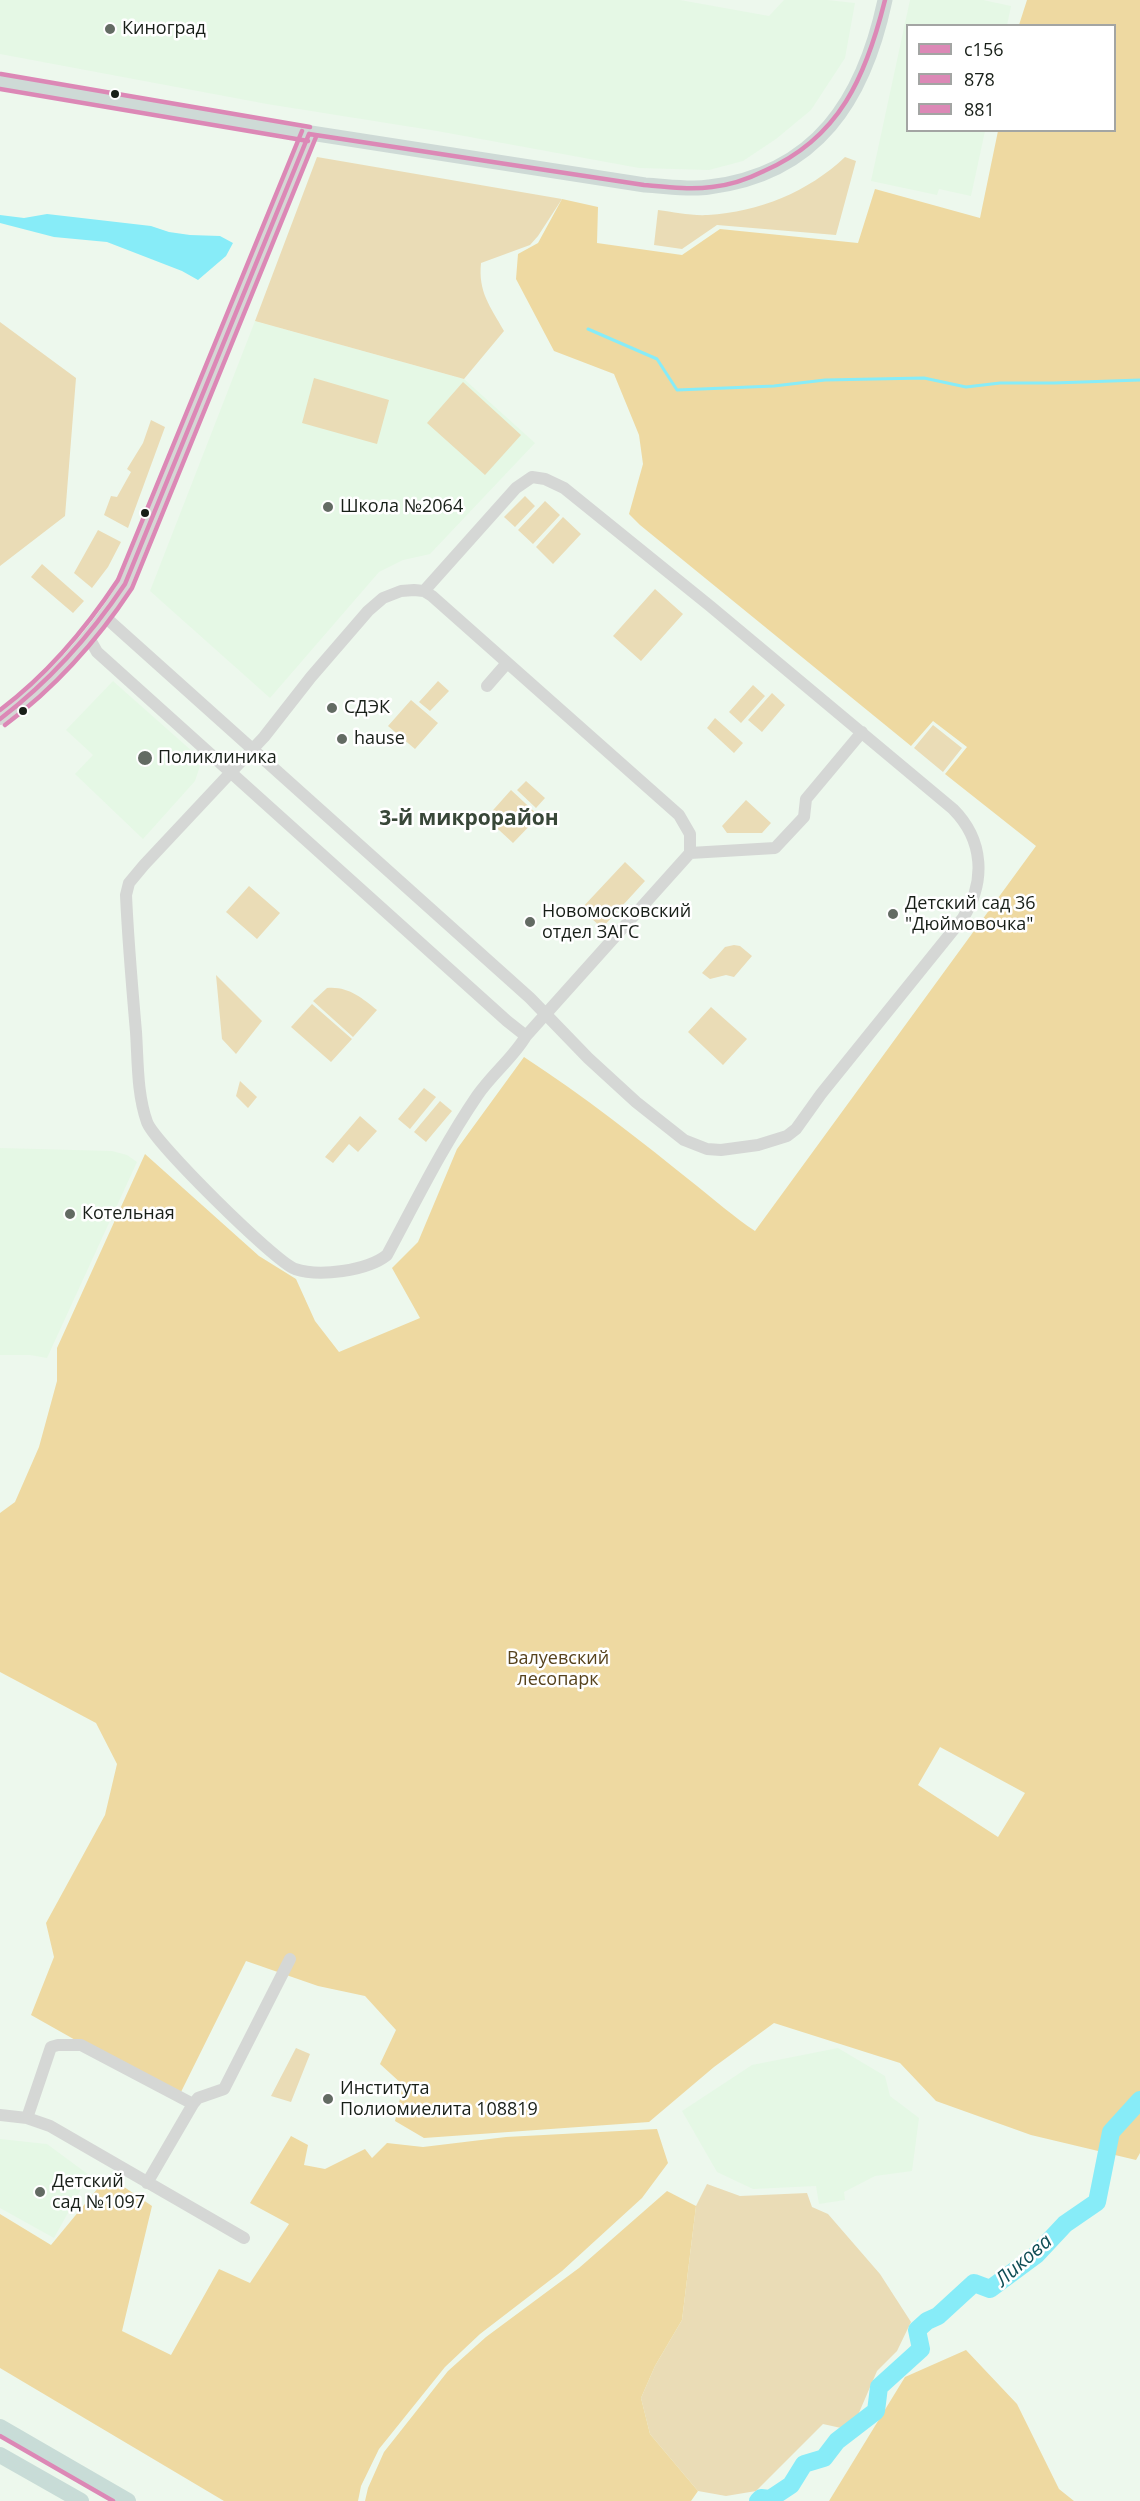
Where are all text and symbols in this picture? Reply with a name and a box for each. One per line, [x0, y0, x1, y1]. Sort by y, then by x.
place label: Киноград [122, 18, 206, 40]
marker: Киноград [103, 22, 117, 36]
legend [906, 24, 1116, 132]
text: с156 [964, 37, 1004, 61]
text: 878 [964, 67, 995, 91]
unlabelled marker [109, 88, 121, 100]
text: 881 [964, 97, 995, 121]
place label: Школа №2064 [340, 496, 463, 518]
marker: Школа №2064 [321, 500, 335, 514]
unlabelled marker [139, 507, 151, 519]
place label: СДЭК [344, 697, 390, 719]
marker: СДЭК [325, 701, 339, 715]
unlabelled marker [17, 705, 29, 717]
place label: hause [354, 728, 405, 750]
marker: hause [335, 732, 349, 746]
place label: Поликлиника [158, 747, 277, 769]
marker: Поликлиника [136, 749, 154, 767]
district label: 3-й микрорайон [379, 806, 559, 832]
place label: Детский сад 36 "Дюймовочка" [905, 893, 1036, 936]
place label: Новомосковский отдел ЗАГС [542, 901, 691, 944]
marker: Детский сад 36 "Дюймовочка" [886, 907, 900, 921]
marker: Новомосковский отдел ЗАГС [523, 915, 537, 929]
place label: Котельная [82, 1203, 175, 1225]
marker: Котельная [63, 1207, 77, 1221]
park label: Валуевский лесопарк [507, 1648, 609, 1690]
place label: Института Полиомиелита 108819 [340, 2078, 538, 2120]
marker: Института Полиомиелита 108819 [321, 2092, 335, 2106]
place label: Детский сад №1097 [52, 2171, 145, 2214]
marker: Детский сад №1097 [33, 2185, 47, 2199]
water label: Ликова [991, 2230, 1057, 2292]

